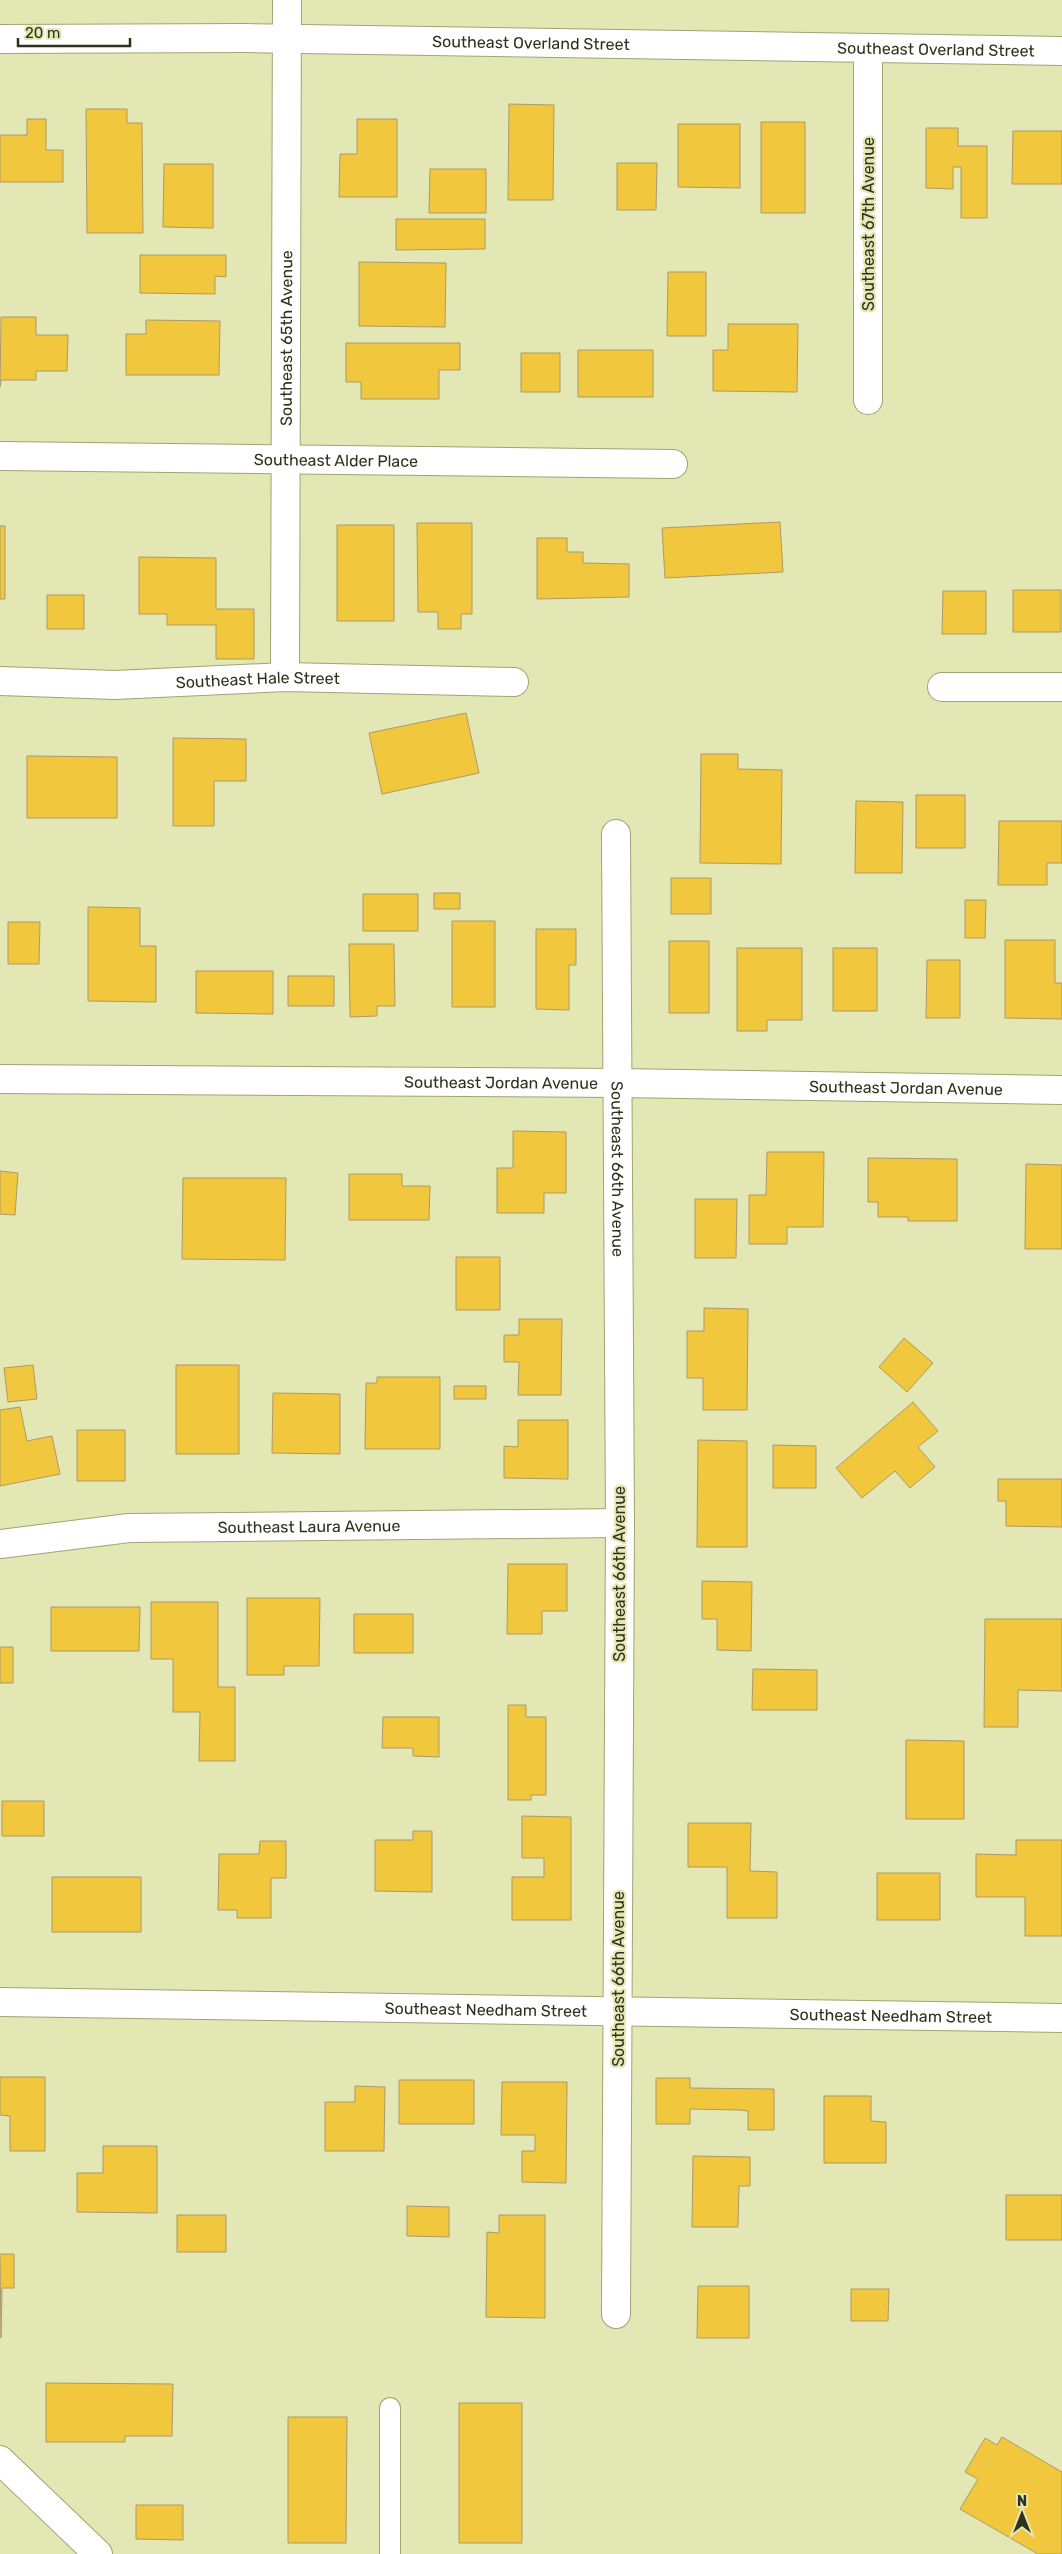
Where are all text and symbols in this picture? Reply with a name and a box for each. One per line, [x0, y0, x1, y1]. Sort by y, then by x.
scale bar [18, 15, 130, 47]
text: 20 m [25, 24, 60, 42]
street label: Southeast Overland Street [432, 31, 630, 54]
street label: Southeast Overland Street [837, 38, 1035, 60]
street label: Southeast 67th Avenue [859, 137, 878, 311]
street label: Southeast 65th Avenue [276, 250, 296, 426]
street label: Southeast Alder Place [254, 450, 418, 470]
street label: Southeast Hale Street [175, 667, 340, 692]
street label: Southeast Jordan Avenue [404, 1072, 598, 1092]
street label: Southeast Jordan Avenue [809, 1077, 1003, 1099]
street label: Southeast 66th Avenue [608, 1081, 628, 1257]
street label: Southeast 66th Avenue [610, 1486, 629, 1662]
street label: Southeast Laura Avenue [217, 1516, 401, 1537]
street label: Southeast 66th Avenue [609, 1891, 628, 2067]
street label: Southeast Needham Street [385, 1998, 587, 2020]
street label: Southeast Needham Street [789, 2004, 992, 2026]
north arrow [997, 2489, 1047, 2539]
text: N [1017, 2493, 1027, 2510]

